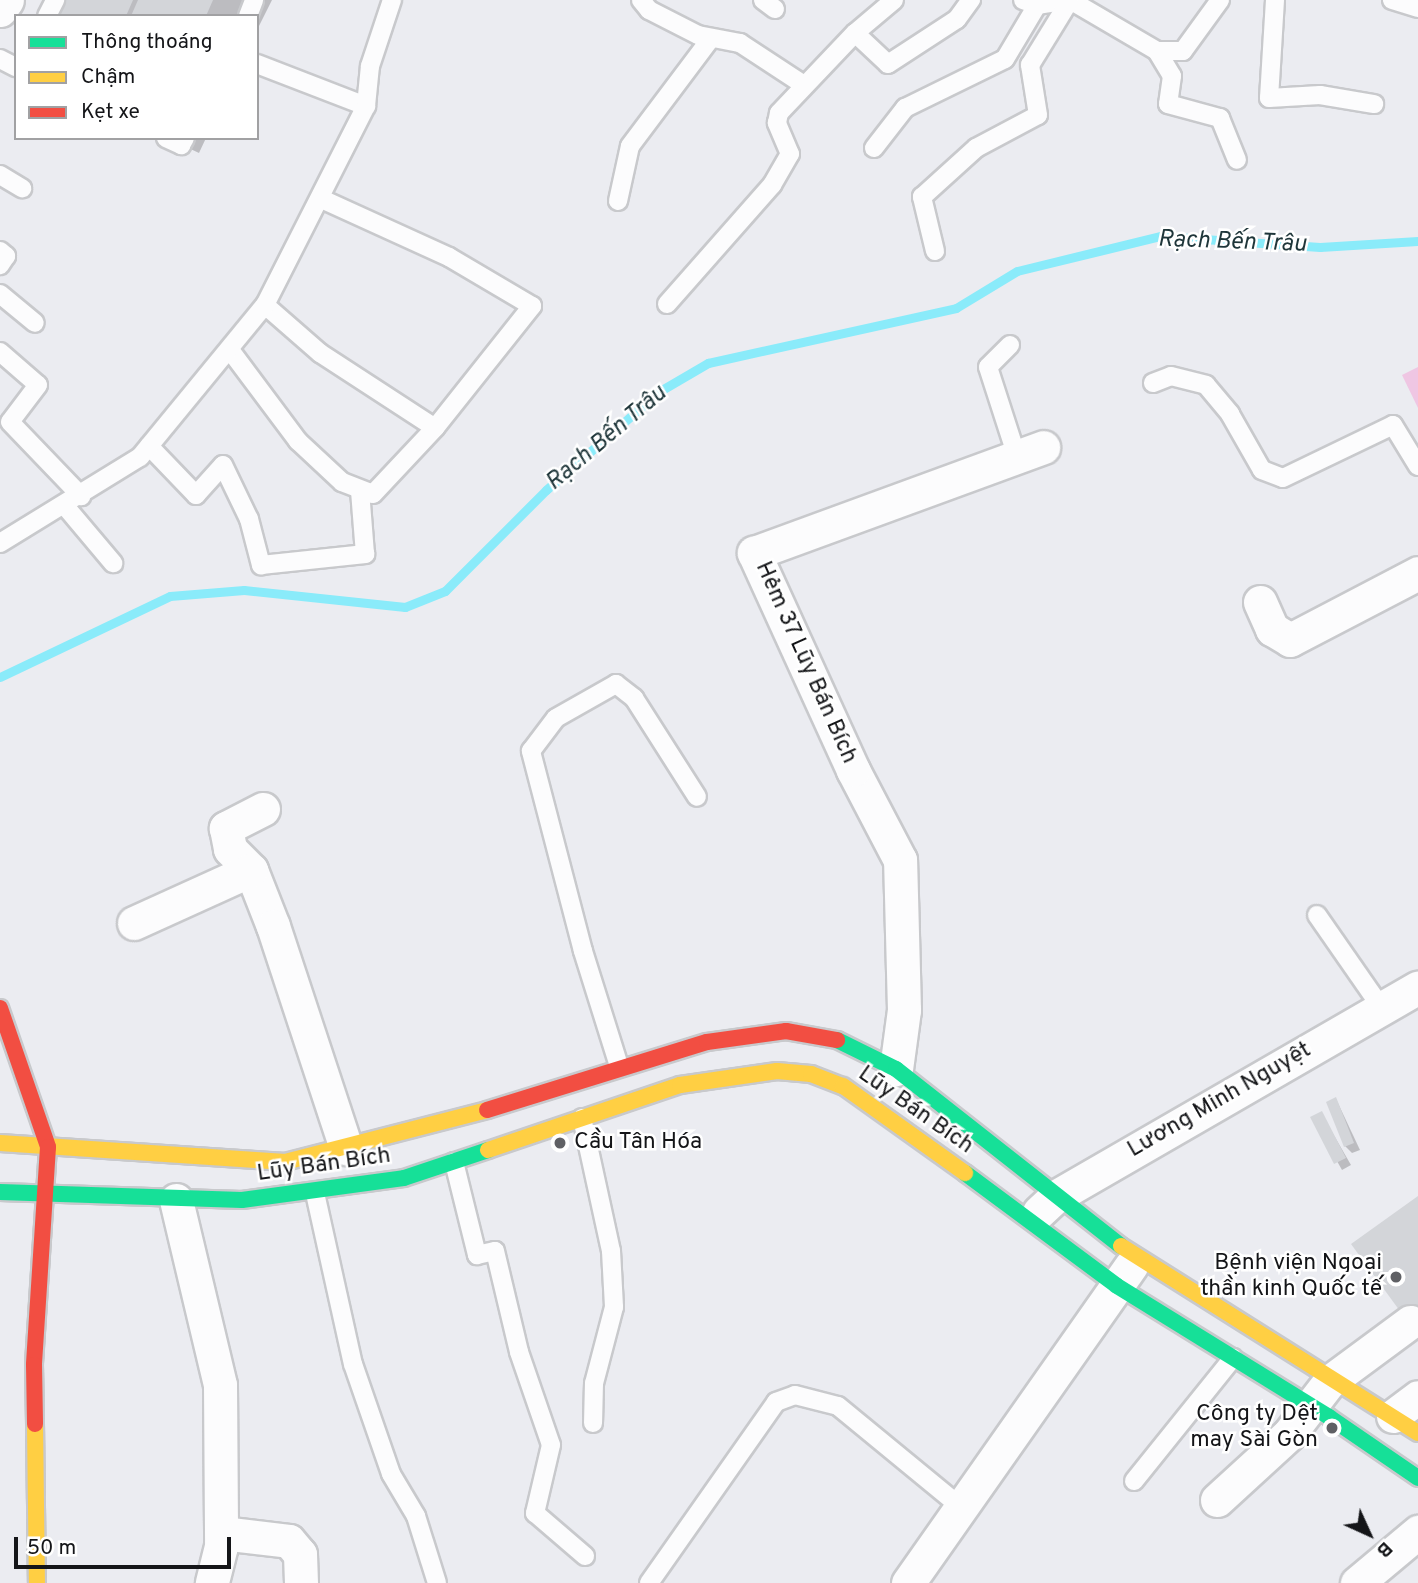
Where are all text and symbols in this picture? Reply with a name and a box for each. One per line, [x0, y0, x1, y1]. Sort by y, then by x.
legend [14, 14, 259, 140]
text: Thông thoáng [81, 29, 213, 56]
text: Chậm [81, 64, 135, 91]
text: Kẹt xe [81, 99, 140, 126]
water label: Rạch Bến Trâu [1157, 226, 1307, 260]
water label: Rạch Bến Trâu [540, 380, 674, 498]
street label: Hẻm 37 Lũy Bán Bích [748, 557, 862, 769]
street label: Lương Minh Nguyệt [1123, 1037, 1317, 1165]
street label: Lũy Bán Bích [852, 1061, 978, 1161]
place label: Cầu Tân Hóa [574, 1129, 703, 1157]
marker: Cầu Tân Hóa [552, 1135, 568, 1151]
street label: Lũy Bán Bích [256, 1143, 392, 1189]
place label: Bệnh viện Ngoại thần kinh Quốc tế [1200, 1250, 1382, 1304]
marker: Bệnh viện Ngoại thần kinh Quốc tế [1388, 1269, 1404, 1285]
place label: Công ty Dệt may Sài Gòn [1190, 1401, 1318, 1455]
marker: Công ty Dệt may Sài Gòn [1324, 1420, 1340, 1436]
north arrow [1334, 1499, 1404, 1569]
scale bar [18, 1524, 234, 1568]
text: 50 m [27, 1535, 76, 1562]
text: B [1371, 1536, 1397, 1562]

